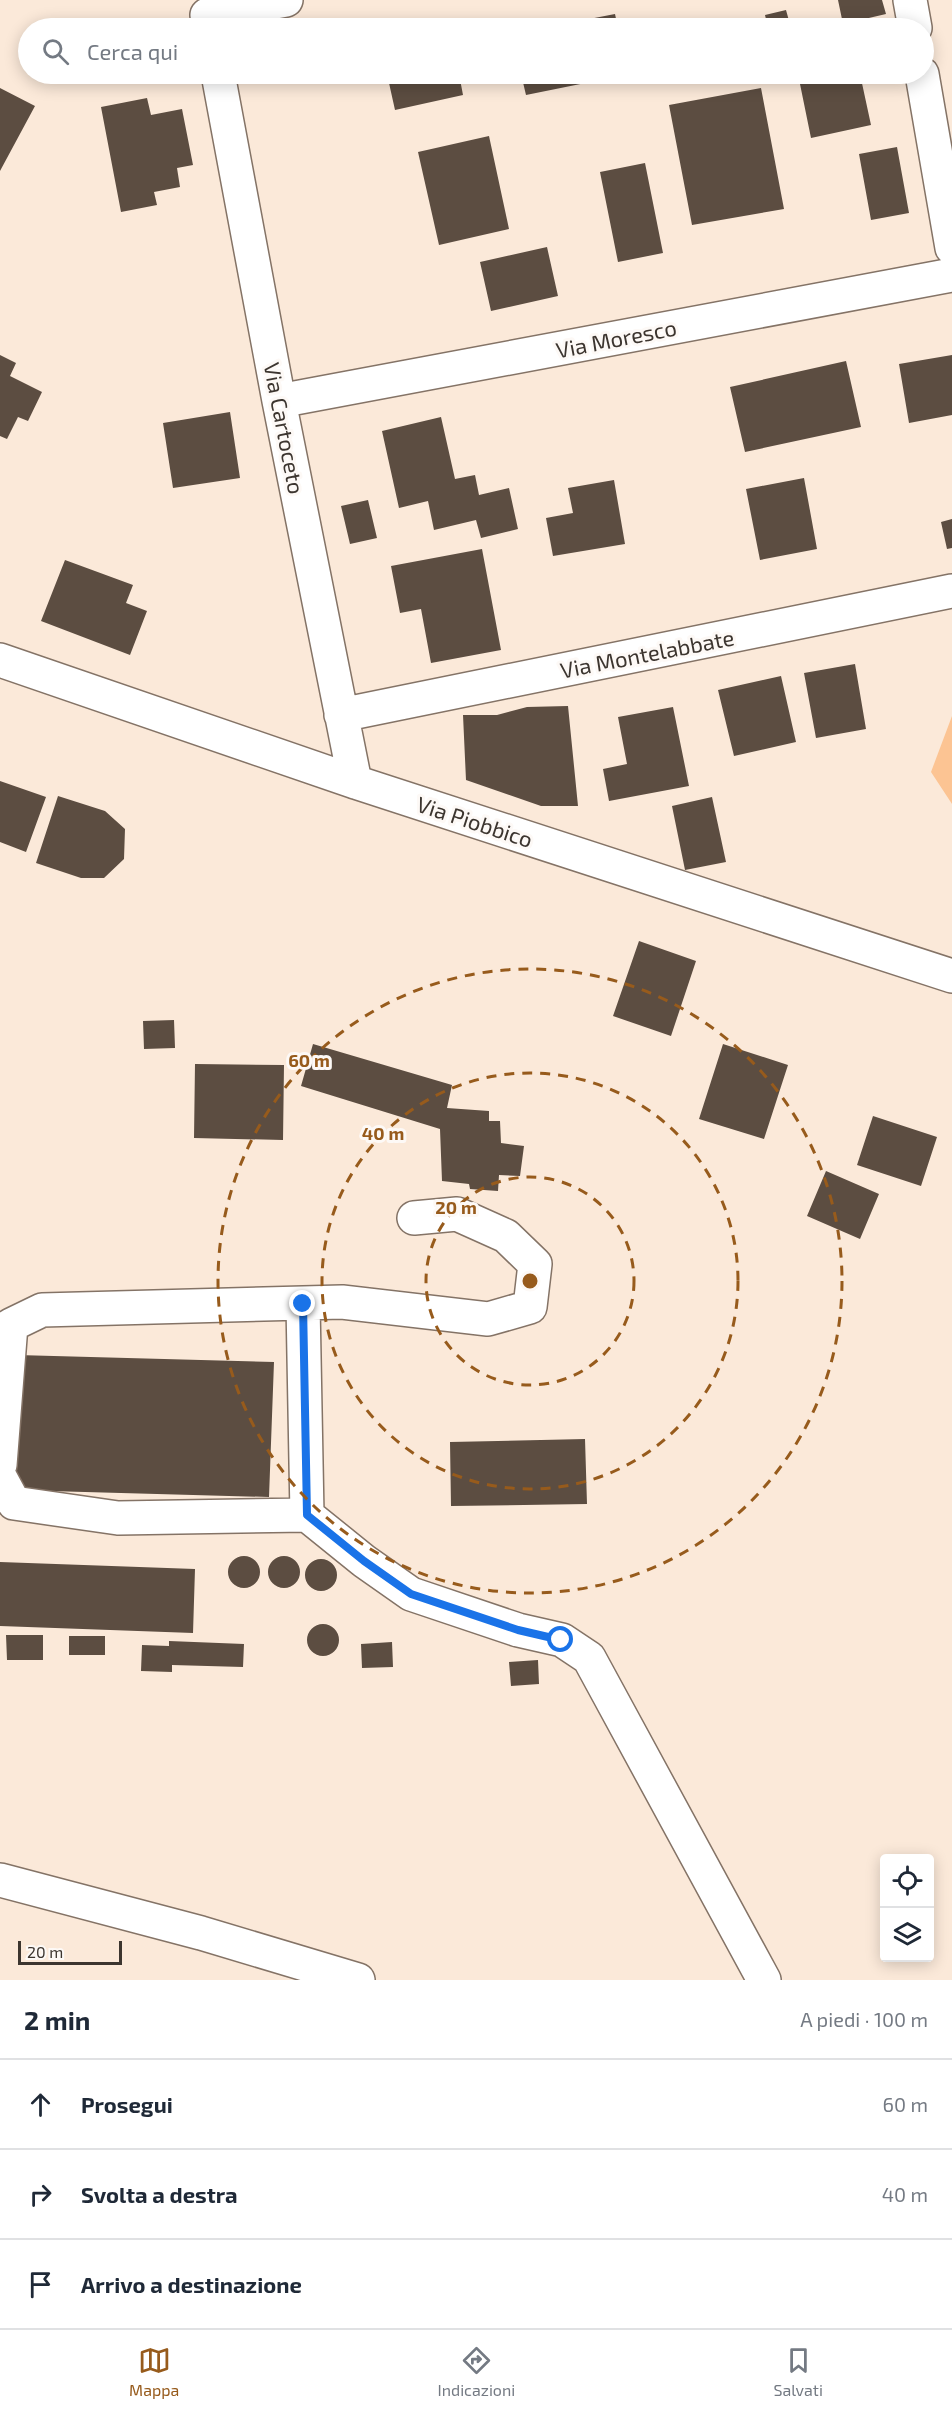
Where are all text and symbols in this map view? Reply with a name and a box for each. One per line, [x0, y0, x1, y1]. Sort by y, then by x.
search box [18, 18, 934, 84]
icon: search [39, 35, 72, 68]
text: Cerca qui [87, 38, 178, 64]
street label: Via Moresco [554, 314, 678, 362]
street label: Via Cartoceto [260, 360, 310, 496]
street label: Via Montelabbate [558, 623, 736, 683]
street label: Via Piobbico [414, 790, 536, 852]
text: 60 m [288, 1049, 330, 1071]
text: 40 m [362, 1122, 404, 1144]
text: 20 m [435, 1196, 477, 1218]
centre of rings [520, 1271, 540, 1291]
route end [289, 1290, 315, 1316]
route start [547, 1626, 573, 1652]
map controls [880, 1854, 934, 1962]
button: locate [880, 1854, 934, 1908]
button: layers [880, 1908, 934, 1962]
scale bar [18, 1938, 122, 1966]
text: 20 m [27, 1942, 63, 1961]
text: 2 min [24, 2004, 90, 2035]
text: A piedi · 100 m [800, 2007, 928, 2031]
icon: ahead [24, 2088, 57, 2121]
text: Prosegui [81, 2091, 173, 2117]
text: 60 m [883, 2092, 928, 2116]
icon: right [24, 2178, 57, 2211]
text: Svolta a destra [81, 2181, 238, 2207]
text: 40 m [882, 2182, 928, 2206]
icon: arrive [24, 2268, 57, 2301]
text: Arrivo a destinazione [81, 2271, 302, 2297]
tab: Mappa [129, 2344, 179, 2399]
tab: Indicazioni [438, 2344, 515, 2399]
tab: Salvati [773, 2344, 823, 2399]

